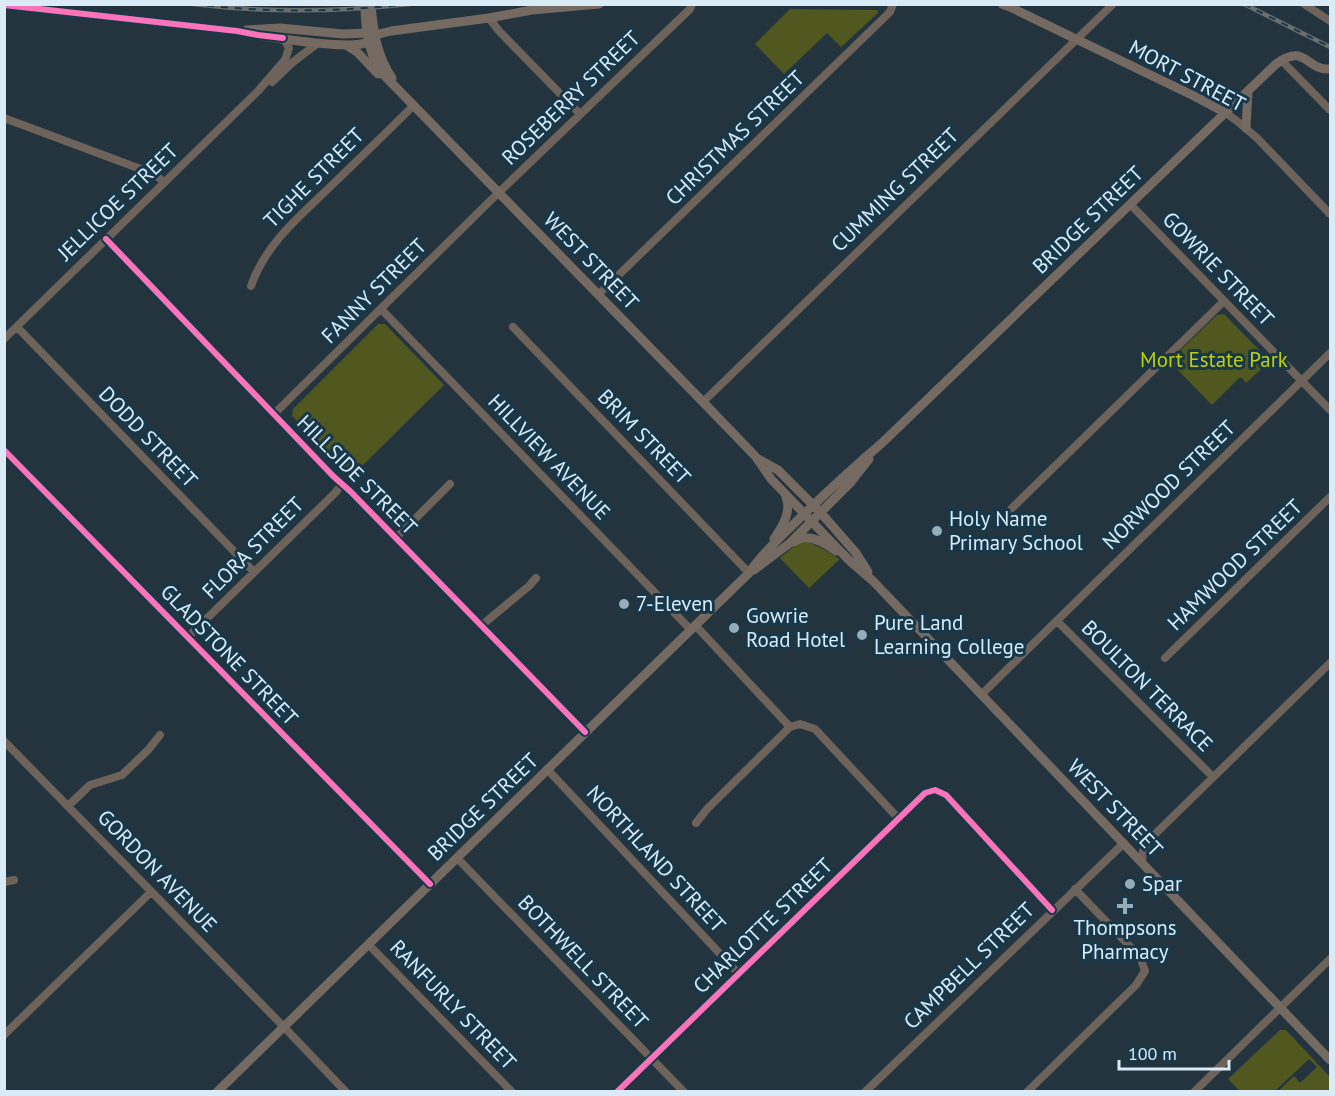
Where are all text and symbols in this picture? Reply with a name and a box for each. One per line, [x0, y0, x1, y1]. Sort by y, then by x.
street label: ROSEBERRY STREET [496, 25, 646, 171]
street label: MORT STREET [1124, 34, 1250, 118]
street label: CHRISTMAS STREET [660, 64, 810, 211]
street label: TIGHE STREET [258, 122, 370, 234]
street label: CUMMING STREET [825, 122, 964, 257]
street label: JELLICOE STREET [51, 137, 184, 267]
street label: BRIDGE STREET [1027, 160, 1149, 279]
street label: WEST STREET [538, 206, 645, 315]
street label: GOWRIE STREET [1157, 206, 1280, 332]
street label: FANNY STREET [315, 232, 432, 349]
park label: Mort Estate Park [1140, 346, 1288, 373]
street label: DODD STREET [93, 380, 204, 493]
street label: BRIM STREET [592, 383, 697, 490]
street label: HILLVIEW AVENUE [483, 388, 616, 525]
street label: HILLSIDE STREET [291, 409, 423, 541]
street label: NORWOOD STREET [1096, 414, 1241, 555]
street label: FLORA STREET [196, 491, 310, 604]
street label: HAMWOOD STREET [1161, 493, 1308, 636]
place label: Holy Name Primary School [949, 505, 1083, 556]
marker: Holy Name Primary School [930, 524, 944, 538]
street label: GLADSTONE STREET [155, 578, 304, 731]
place label: 7-Eleven [636, 590, 713, 617]
marker: 7-Eleven [617, 597, 631, 611]
place label: Gowrie Road Hotel [746, 602, 845, 653]
place label: Pure Land Learning College [874, 609, 1025, 660]
street label: BOULTON TERRACE [1076, 614, 1219, 757]
marker: Gowrie Road Hotel [727, 621, 741, 635]
marker: Pure Land Learning College [855, 628, 869, 642]
street label: BRIDGE STREET [422, 747, 544, 866]
street label: WEST STREET [1062, 753, 1169, 862]
street label: NORTHLAND STREET [581, 779, 732, 938]
street label: GORDON AVENUE [92, 804, 223, 938]
street label: CHARLOTTE STREET [687, 852, 838, 999]
place label: Spar [1142, 870, 1182, 897]
marker: Spar [1123, 877, 1137, 891]
street label: BOTHWELL STREET [513, 889, 654, 1035]
street label: CAMPBELL STREET [898, 896, 1040, 1035]
marker: Thompsons Pharmacy [1118, 899, 1132, 913]
place label: Thompsons Pharmacy [1073, 914, 1177, 965]
street label: RANFURLY STREET [384, 934, 522, 1076]
scale bar [1119, 1033, 1228, 1071]
text: 100 m [1128, 1042, 1177, 1065]

